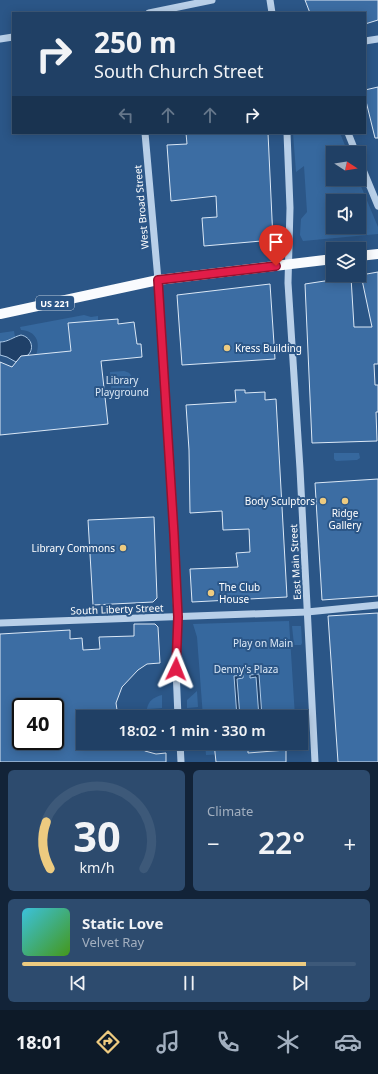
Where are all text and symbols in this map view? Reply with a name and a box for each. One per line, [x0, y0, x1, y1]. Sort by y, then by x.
text: 250 m [94, 23, 177, 61]
icon: right [28, 28, 80, 80]
text: South Church Street [94, 59, 264, 83]
icon: left [115, 104, 137, 126]
icon: ahead [157, 104, 179, 126]
icon: ahead [199, 104, 221, 126]
icon: right [241, 104, 263, 126]
north arrow [326, 146, 366, 186]
map controls [326, 146, 366, 282]
street label: West Broad Street [130, 164, 152, 250]
button: sound [326, 194, 366, 234]
pin [259, 225, 293, 266]
icon: arrive [265, 231, 287, 253]
button: layers [326, 242, 366, 282]
road number: US 221 [36, 296, 74, 310]
place label: Kress Building [235, 341, 302, 355]
marker: Kress Building [222, 343, 232, 353]
park label: Library Playground [95, 373, 149, 399]
place label: Body Sculptors [245, 494, 315, 508]
marker: Body Sculptors [318, 496, 328, 506]
marker: Ridge Gallery [340, 496, 350, 506]
place label: Ridge Gallery [329, 506, 362, 532]
street label: East Main Street [286, 523, 304, 600]
place label: Library Commons [32, 541, 115, 555]
marker: Library Commons [118, 543, 128, 553]
place label: The Club House [219, 580, 260, 606]
marker: The Club House [206, 588, 216, 598]
street label: South Liberty Street [70, 600, 164, 618]
park label: Play on Main [233, 636, 293, 650]
position arrow [155, 648, 197, 690]
park label: Denny's Plaza [214, 662, 278, 676]
speed limit sign: 40 [12, 698, 64, 750]
text: 18:02 · 1 min · 330 m [118, 720, 266, 740]
text: Climate [207, 802, 253, 820]
text: 30 [73, 807, 120, 863]
text: 22° [258, 822, 305, 863]
text: − [207, 828, 220, 858]
text: + [343, 828, 356, 858]
text: km/h [79, 857, 114, 876]
text: Static Love [82, 913, 163, 933]
text: Velvet Ray [82, 933, 144, 951]
icon: previous [67, 972, 89, 994]
icon: pause [178, 972, 200, 994]
icon: next [289, 972, 311, 994]
icon: directions [94, 1028, 122, 1056]
icon: music [154, 1028, 182, 1056]
icon: phone [214, 1028, 242, 1056]
icon: climate [274, 1028, 302, 1056]
icon: car [334, 1028, 362, 1056]
text: 18:01 [16, 1030, 62, 1054]

